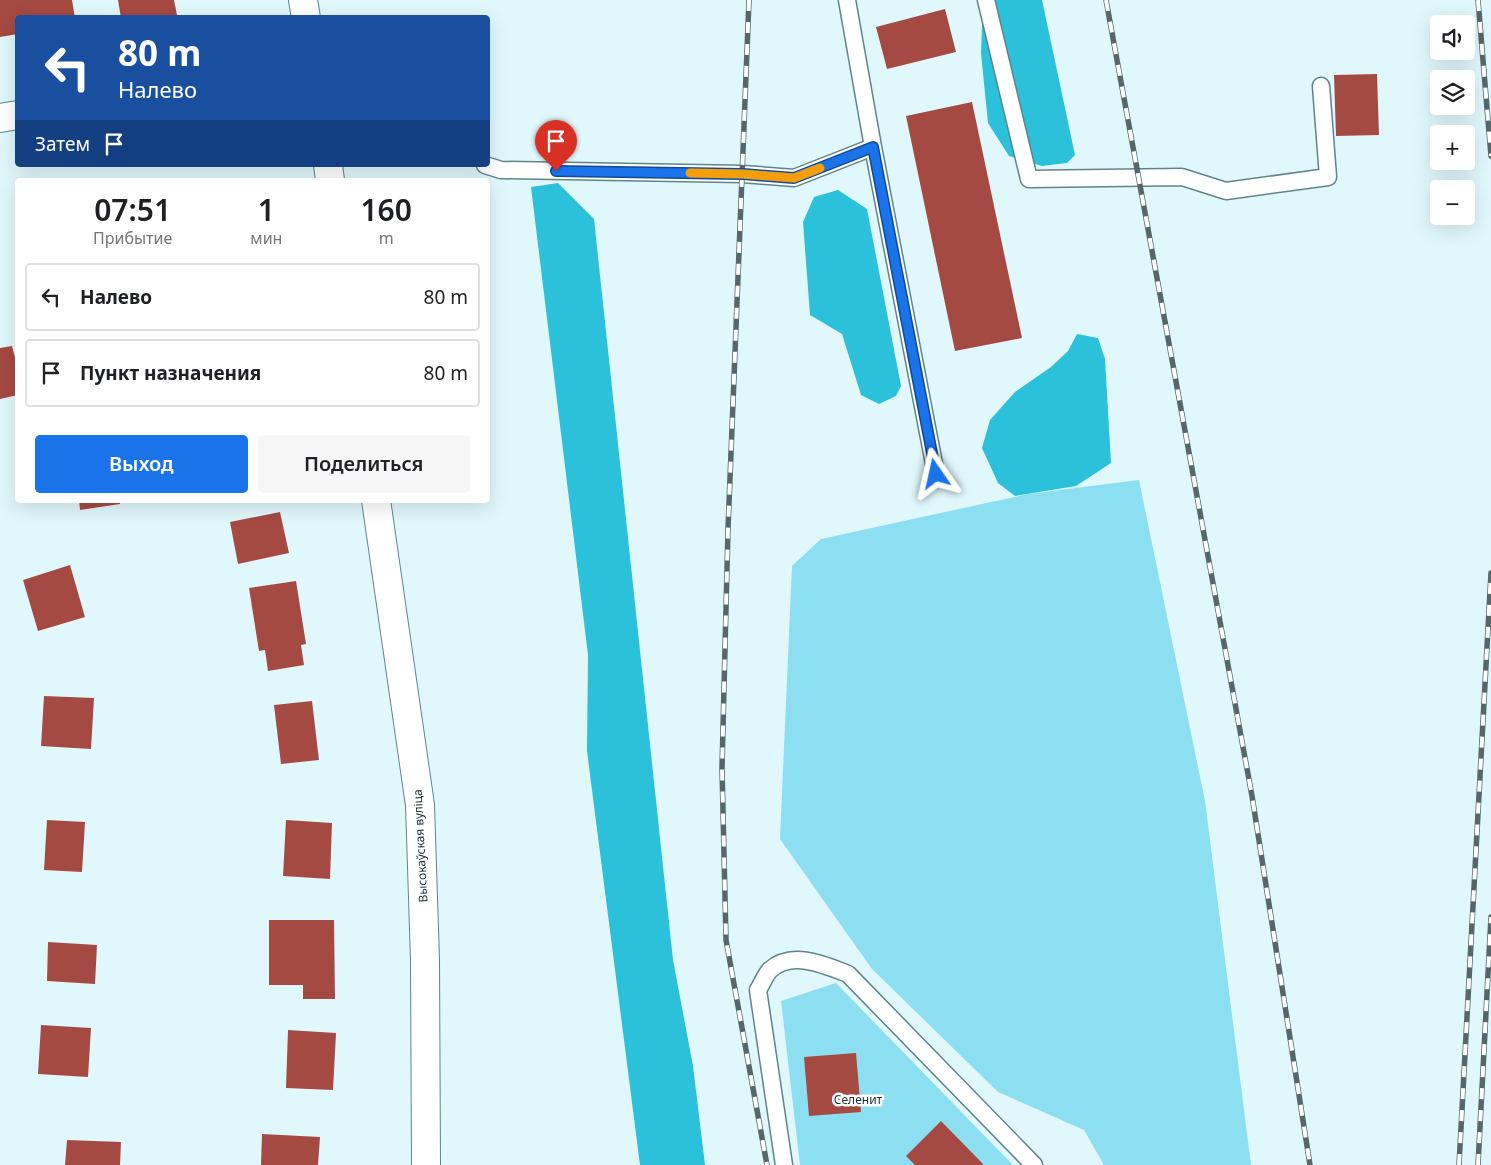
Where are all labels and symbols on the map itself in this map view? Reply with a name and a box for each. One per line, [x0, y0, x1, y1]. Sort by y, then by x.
pin [535, 120, 577, 171]
position arrow [909, 447, 961, 499]
street label: Высокаўская вуліца [409, 789, 431, 903]
park label: Селенит [834, 1091, 883, 1108]

